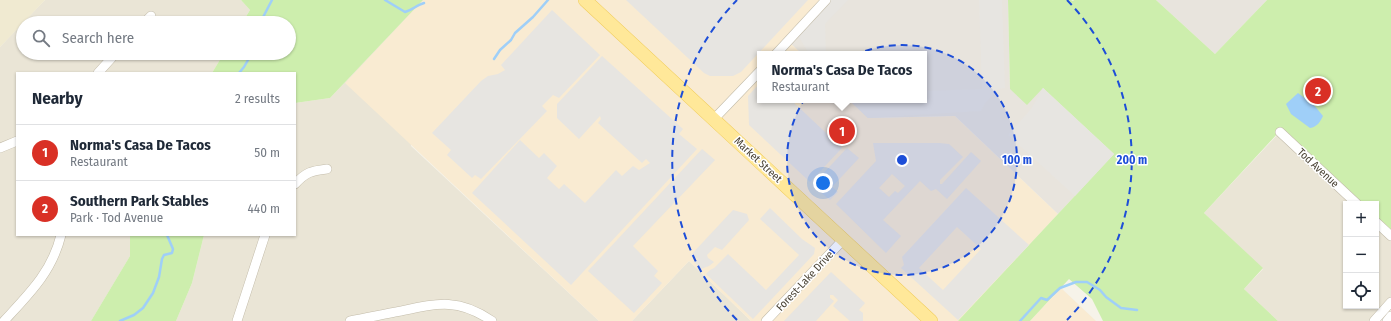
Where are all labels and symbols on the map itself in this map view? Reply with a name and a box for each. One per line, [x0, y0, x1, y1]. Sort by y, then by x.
pin: 2 [1305, 76, 1331, 106]
pin: 1 [829, 116, 855, 146]
street label: Market Street [731, 135, 785, 186]
street label: Tod Avenue [1295, 146, 1341, 190]
centre of rings [895, 153, 909, 167]
text: 100 m [1002, 153, 1032, 167]
text: 200 m [1116, 153, 1147, 167]
your location [813, 173, 833, 193]
street label: Forest-Lake Drive [774, 248, 836, 314]

